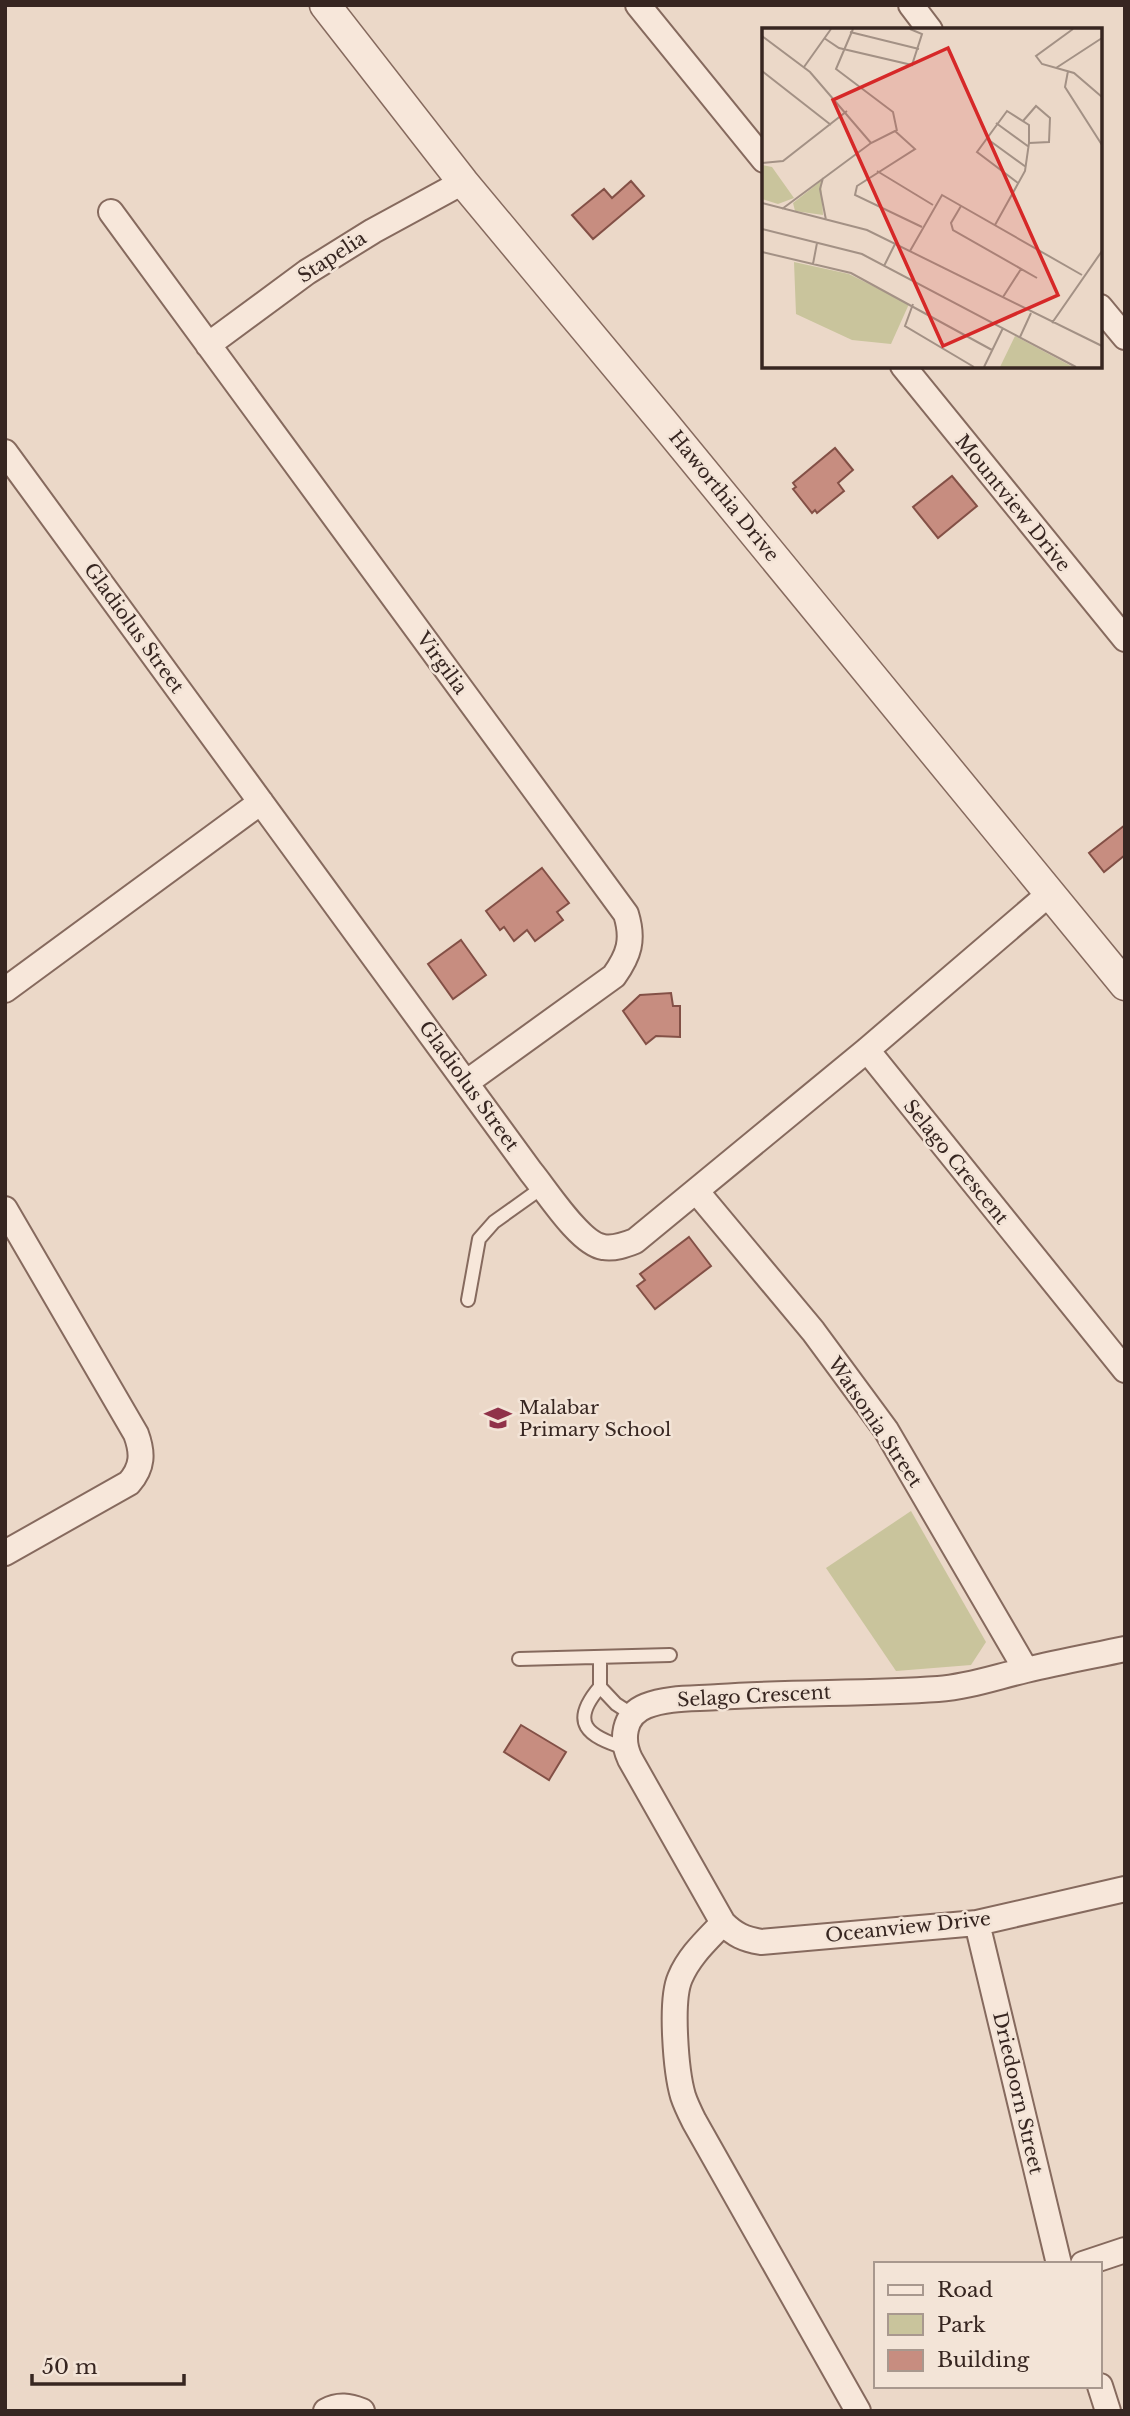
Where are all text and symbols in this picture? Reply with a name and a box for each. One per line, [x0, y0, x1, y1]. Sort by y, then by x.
inset map [762, 28, 1102, 368]
street label: Stapelia [294, 226, 371, 288]
street label: Haworthia Drive [664, 426, 784, 566]
street label: Mountview Drive [951, 430, 1075, 576]
street label: Gladiolus Street [79, 558, 189, 698]
street label: Virgilia [411, 627, 473, 699]
street label: Gladiolus Street [414, 1016, 524, 1156]
street label: Selago Crescent [899, 1095, 1014, 1230]
street label: Watsonia Street [822, 1352, 927, 1492]
place label: Malabar Primary School [519, 1396, 671, 1441]
school or university icon: Malabar Primary School [483, 1403, 513, 1433]
street label: Selago Crescent [677, 1680, 832, 1712]
street label: Oceanview Drive [824, 1907, 992, 1947]
street label: Driedoorn Street [988, 2010, 1048, 2177]
legend [874, 2262, 1102, 2388]
text: Road [937, 2277, 993, 2303]
text: Park [937, 2312, 986, 2338]
scale bar [32, 2342, 184, 2386]
text: Building [937, 2347, 1030, 2373]
text: 50 m [42, 2354, 98, 2380]

